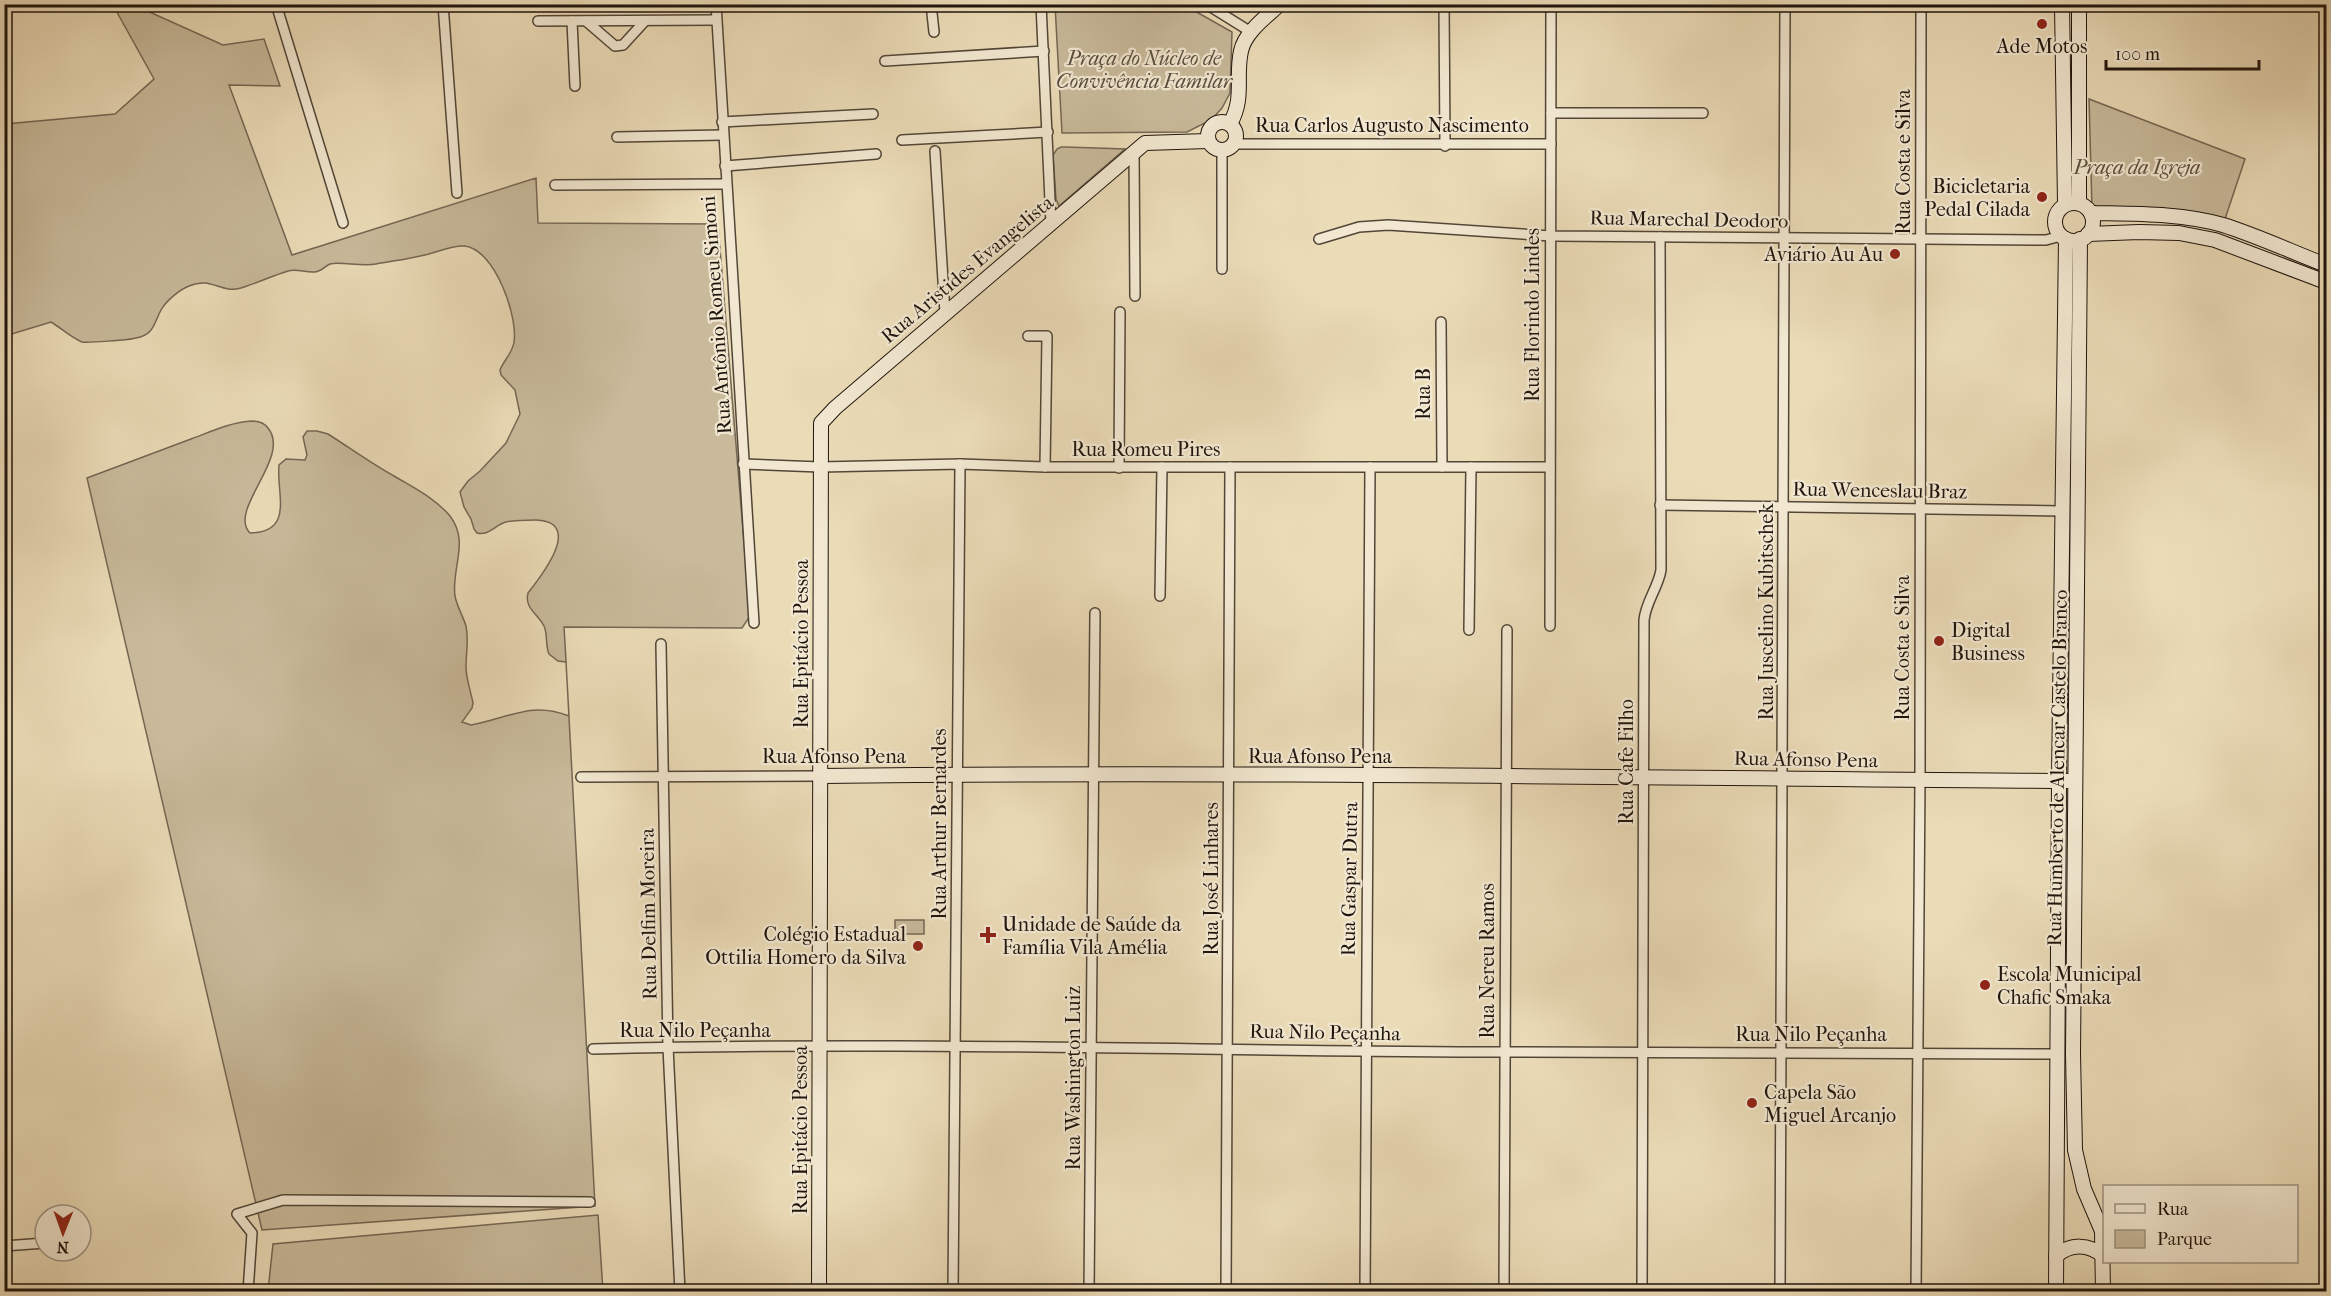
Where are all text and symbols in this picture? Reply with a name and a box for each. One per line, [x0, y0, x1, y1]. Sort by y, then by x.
marker: Ade Motos [2035, 17, 2049, 31]
scale bar [2106, 33, 2259, 71]
place label: Ade Motos [1996, 35, 2087, 58]
text: 100 m [2115, 44, 2160, 65]
park label: Praça do Núcleo de Convivência Familar [1056, 47, 1234, 93]
street label: Rua Costa e Silva [1892, 89, 1915, 235]
street label: Rua Carlos Augusto Nascimento [1255, 114, 1529, 137]
park label: Praça da Igreja [2072, 156, 2201, 179]
place label: Bicicletaria Pedal Cilada [1924, 175, 2031, 221]
street label: Rua Aristides Evangelista [877, 190, 1059, 348]
marker: Bicicletaria Pedal Cilada [2035, 190, 2049, 204]
street label: Rua Antônio Romeu Simoni [697, 195, 736, 435]
street label: Rua Marechal Deodoro [1589, 206, 1788, 233]
street label: Rua Florindo Lindes [1521, 228, 1544, 402]
place label: Aviário Au Au [1763, 243, 1884, 266]
marker: Aviário Au Au [1888, 247, 1902, 261]
street label: Rua B [1412, 368, 1435, 420]
street label: Rua Romeu Pires [1072, 438, 1220, 461]
street label: Rua Wenceslau Braz [1792, 477, 1968, 504]
street label: Rua Juscelino Kubitschek [1755, 503, 1778, 720]
street label: Rua Epitácio Pessoa [790, 559, 813, 728]
street label: Rua Costa e Silva [1891, 575, 1914, 721]
street label: Rua Humberto de Alencar Castelo Branco [2043, 589, 2072, 947]
place label: Digital Business [1951, 619, 2025, 665]
marker: Digital Business [1932, 634, 1946, 648]
street label: Rua Cafe Filho [1615, 699, 1638, 825]
street label: Rua Arthur Bernardes [928, 728, 951, 920]
street label: Rua Afonso Pena [762, 745, 907, 768]
street label: Rua Afonso Pena [1248, 745, 1393, 768]
street label: Rua Afonso Pena [1734, 747, 1879, 772]
street label: Rua Gaspar Dutra [1337, 801, 1362, 956]
street label: Rua José Linhares [1200, 802, 1223, 956]
street label: Rua Delfim Moreira [635, 827, 661, 1000]
street label: Rua Nereu Ramos [1476, 883, 1499, 1039]
place label: Unidade de Saúde da Família Vila Amélia [1002, 913, 1182, 959]
place label: Colégio Estadual Ottilia Homero da Silva [705, 923, 907, 969]
marker: Unidade de Saúde da Família Vila Amélia [979, 926, 997, 944]
marker: Colégio Estadual Ottilia Homero da Silva [911, 939, 925, 953]
place label: Escola Municipal Chafic Smaka [1997, 963, 2142, 1009]
marker: Escola Municipal Chafic Smaka [1978, 978, 1992, 992]
street label: Rua Washington Luiz [1062, 985, 1085, 1170]
street label: Rua Nilo Peçanha [619, 1019, 771, 1042]
street label: Rua Nilo Peçanha [1249, 1020, 1402, 1045]
street label: Rua Nilo Peçanha [1735, 1023, 1887, 1046]
street label: Rua Epitácio Pessoa [789, 1045, 812, 1214]
place label: Capela São Miguel Arcanjo [1764, 1081, 1896, 1127]
marker: Capela São Miguel Arcanjo [1745, 1096, 1759, 1110]
legend [2103, 1185, 2298, 1263]
text: Rua [2157, 1199, 2189, 1220]
north arrow [33, 1203, 93, 1263]
text: Parque [2157, 1229, 2212, 1250]
text: N [56, 1238, 69, 1257]

